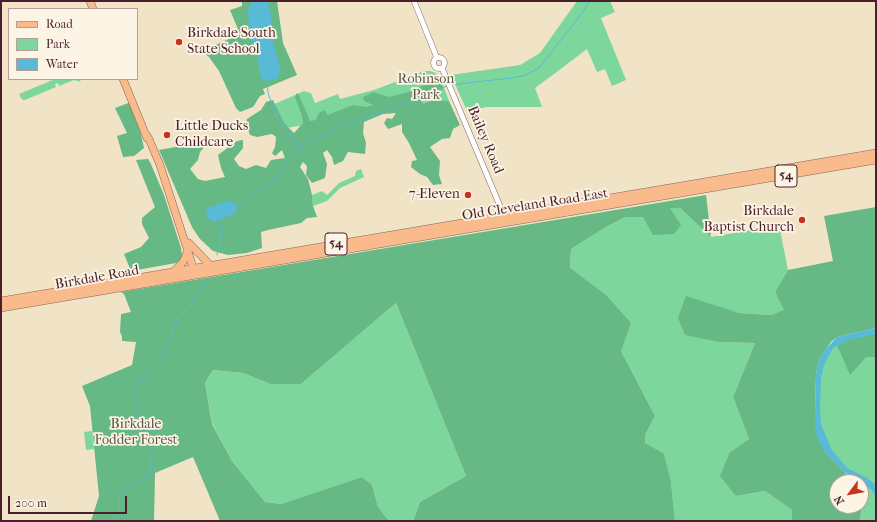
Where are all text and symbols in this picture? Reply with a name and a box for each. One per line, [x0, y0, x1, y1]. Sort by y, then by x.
legend [8, 8, 138, 80]
text: Road [46, 17, 73, 31]
place label: Birkdale South State School [187, 26, 276, 58]
text: Park [46, 37, 70, 51]
marker: Birkdale South State School [174, 37, 184, 47]
text: Water [46, 57, 78, 71]
park label: Robinson Park [398, 72, 454, 104]
street label: Bailey Road [463, 104, 507, 176]
place label: Little Ducks Childcare [175, 119, 248, 152]
marker: Little Ducks Childcare [162, 130, 172, 140]
road number: 54 [775, 165, 797, 187]
street label: Old Cleveland Road East [461, 185, 609, 225]
place label: 7-Eleven [409, 187, 460, 203]
marker: 7-Eleven [463, 190, 473, 200]
place label: Birkdale Baptist Church [704, 204, 794, 236]
marker: Birkdale Baptist Church [797, 215, 807, 225]
road number: 54 [325, 233, 347, 255]
street label: Birkdale Road [54, 262, 140, 294]
park label: Birkdale Fodder Forest [94, 417, 178, 450]
north arrow [829, 474, 869, 514]
scale bar [10, 488, 129, 514]
text: N [832, 493, 847, 507]
text: 200 m [15, 496, 47, 510]

